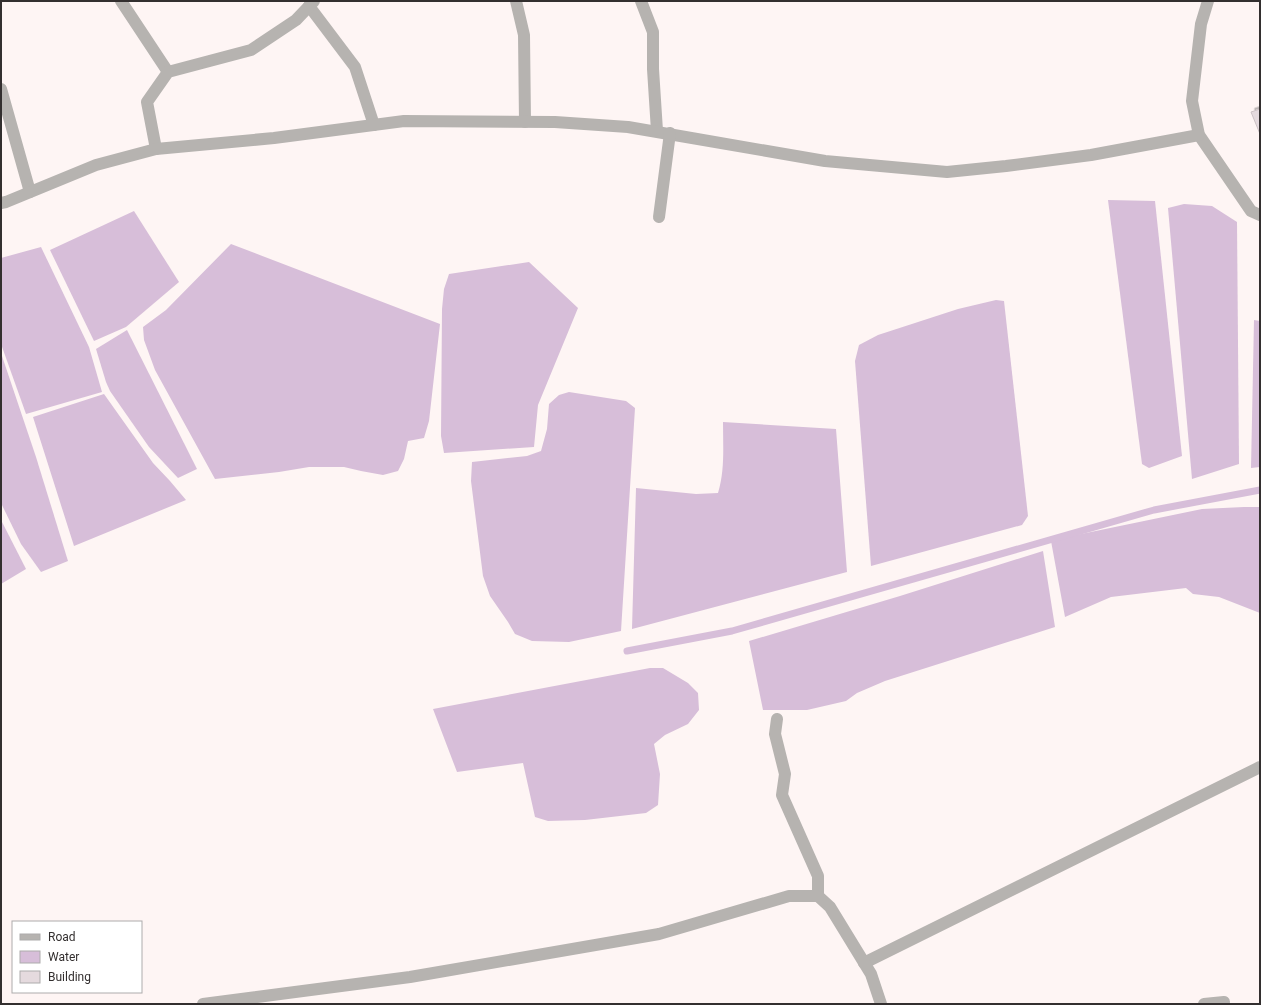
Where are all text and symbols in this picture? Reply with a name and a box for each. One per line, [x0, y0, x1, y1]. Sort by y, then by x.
legend [12, 921, 142, 993]
text: Road [48, 930, 76, 944]
text: Water [48, 950, 79, 964]
text: Building [48, 970, 91, 984]

